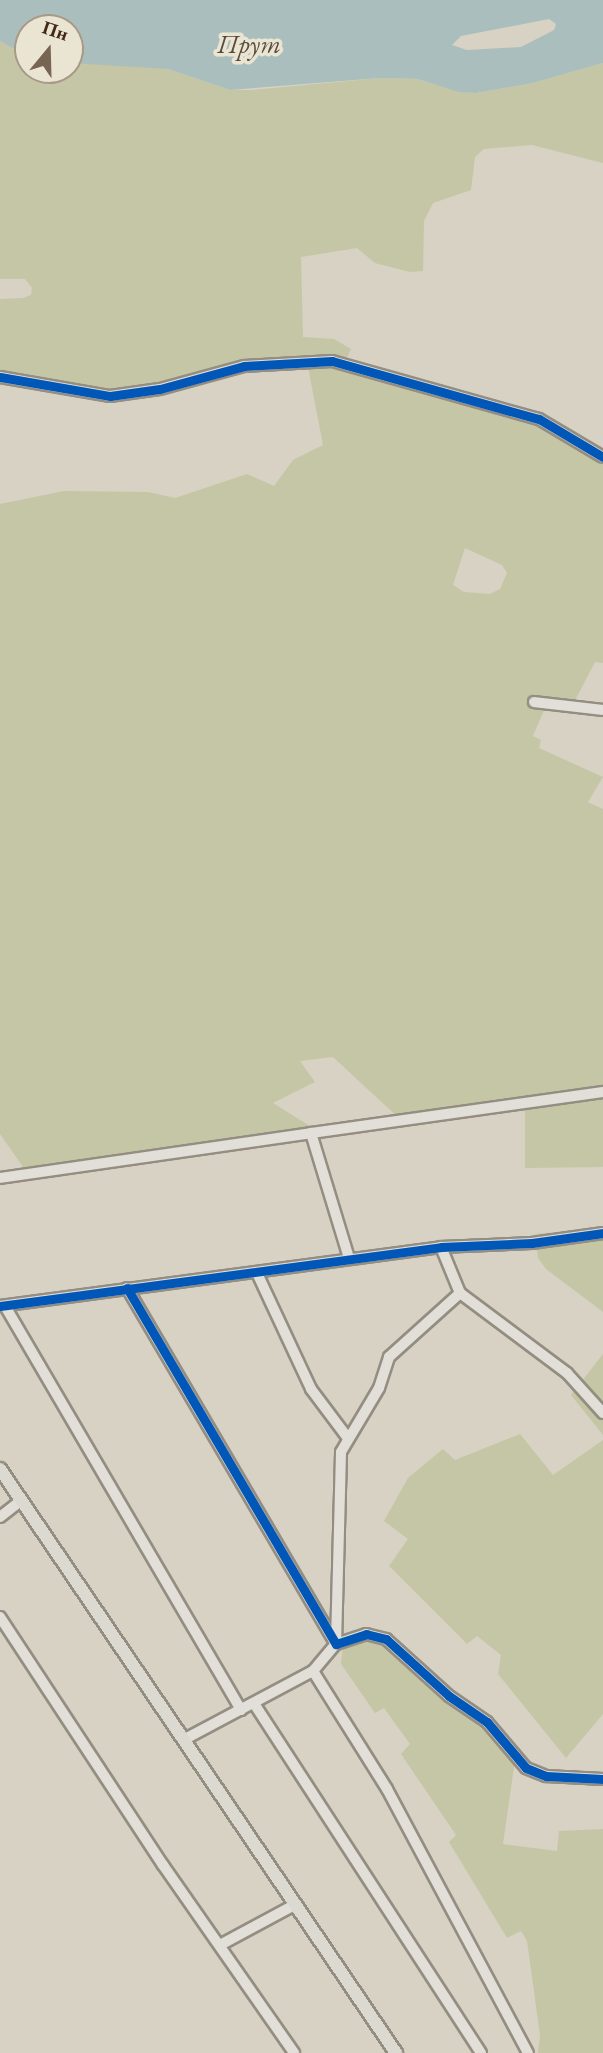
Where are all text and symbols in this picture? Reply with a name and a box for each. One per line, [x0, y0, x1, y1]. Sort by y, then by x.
north arrow [14, 14, 84, 84]
text: Пн [39, 15, 72, 47]
water label: Прут [217, 29, 281, 61]

